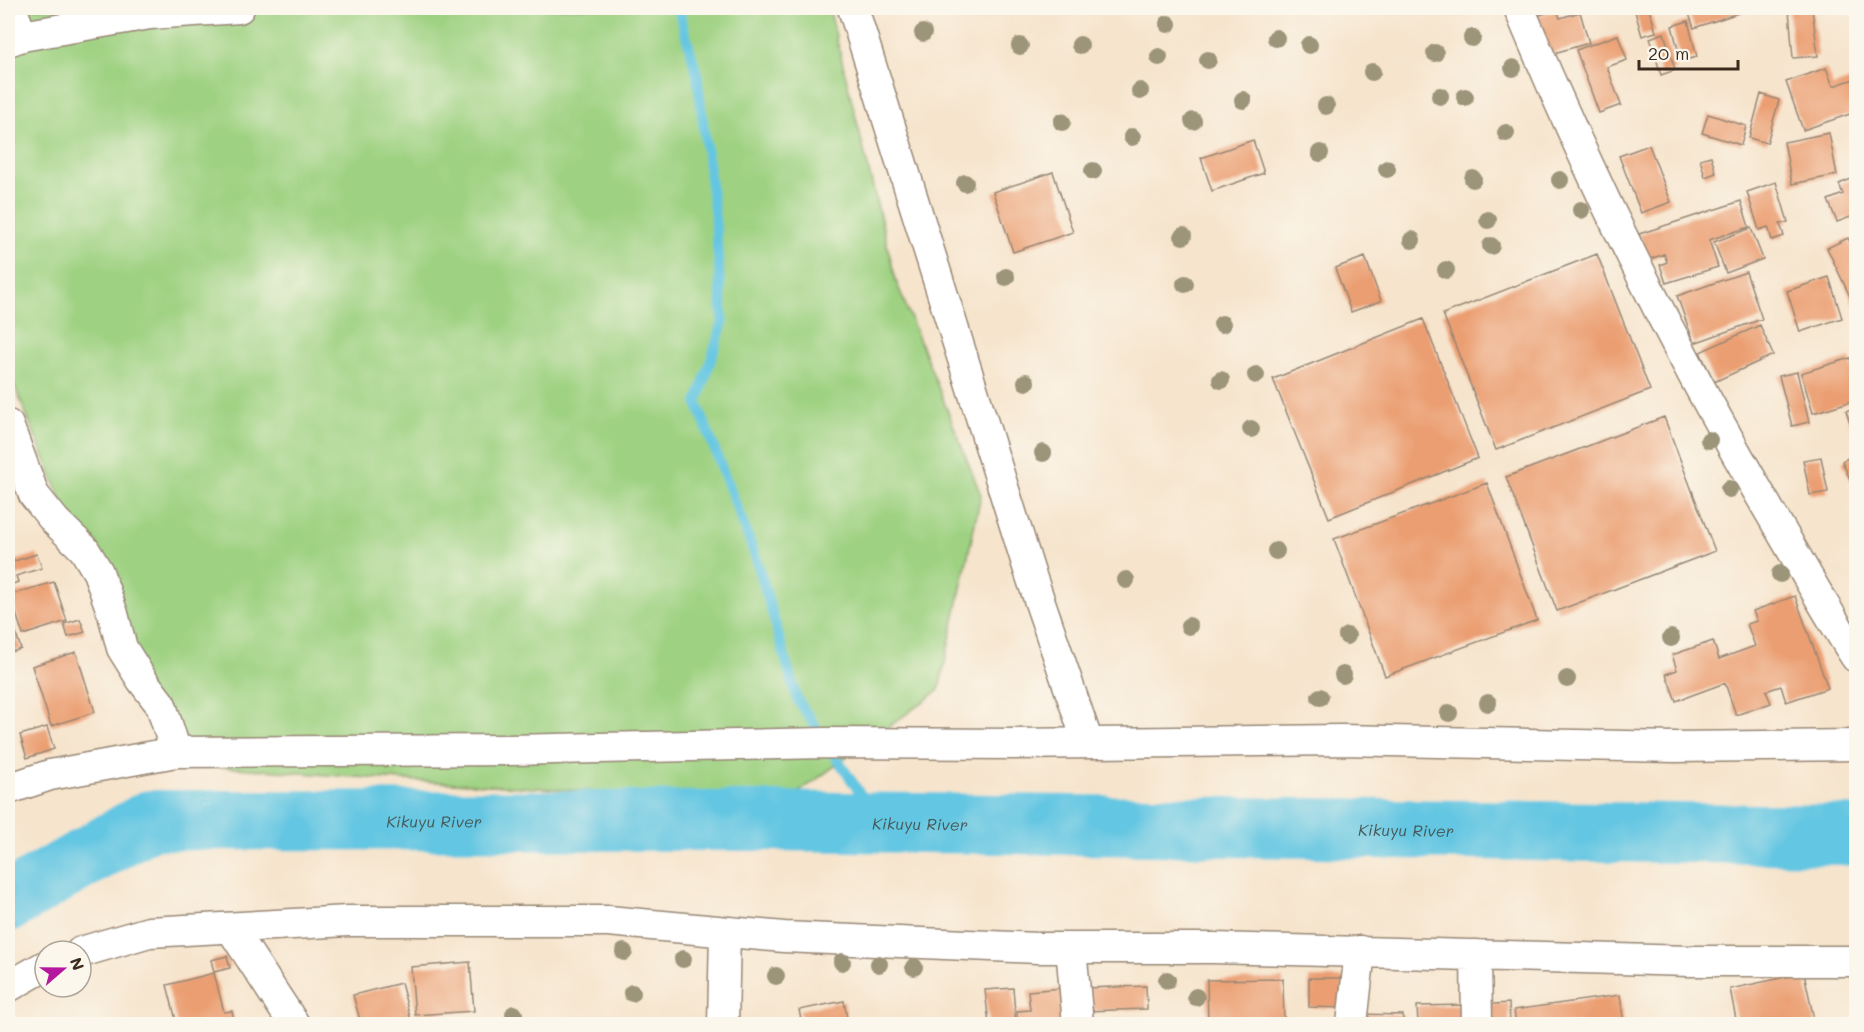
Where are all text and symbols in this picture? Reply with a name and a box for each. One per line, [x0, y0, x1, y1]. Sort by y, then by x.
scale bar [1639, 33, 1738, 71]
text: 20 m [1648, 41, 1689, 65]
water label: Kikuyu River [386, 810, 482, 831]
water label: Kikuyu River [872, 812, 968, 834]
water label: Kikuyu River [1358, 818, 1454, 840]
north arrow [33, 939, 93, 999]
text: N [66, 954, 90, 973]

